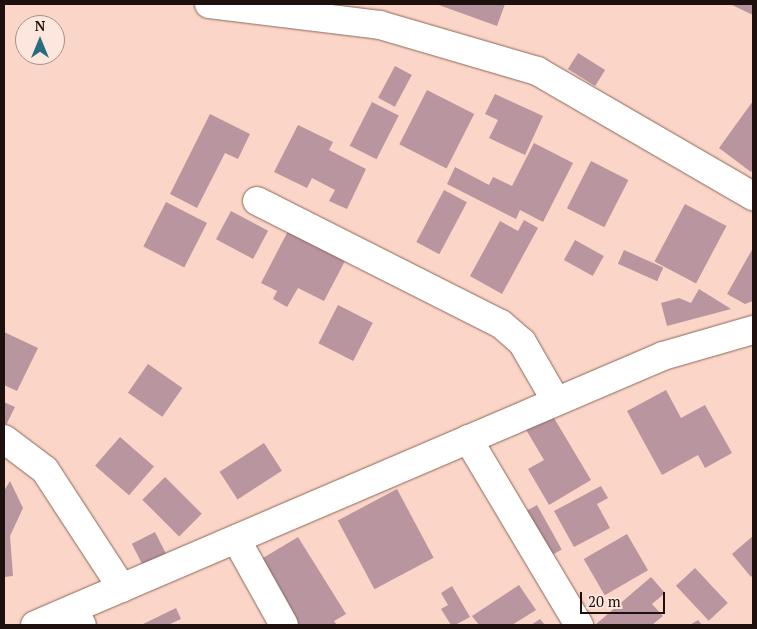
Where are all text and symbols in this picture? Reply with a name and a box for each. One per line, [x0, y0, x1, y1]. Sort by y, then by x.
north arrow [15, 15, 65, 65]
text: N [35, 16, 45, 35]
scale bar [582, 582, 667, 614]
text: 20 m [588, 591, 621, 611]

